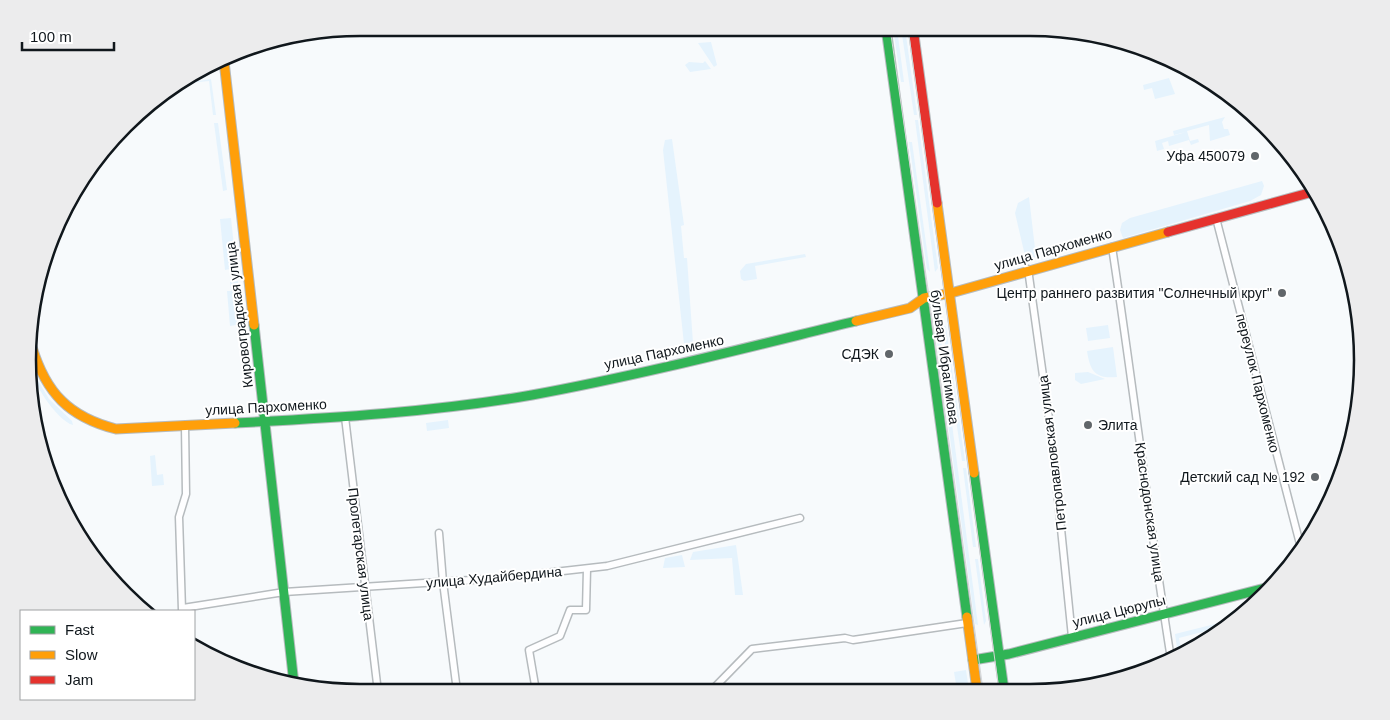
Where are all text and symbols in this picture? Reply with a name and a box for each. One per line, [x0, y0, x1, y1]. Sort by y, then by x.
scale bar [22, 20, 115, 52]
text: 100 m [30, 28, 72, 45]
place label: Уфа 450079 [1166, 148, 1245, 164]
marker: Уфа 450079 [1249, 150, 1261, 162]
street label: улица Пархоменко [992, 224, 1114, 273]
street label: Кировоградская улица [222, 241, 256, 389]
place label: Центр раннего развития "Солнечный круг" [997, 285, 1272, 301]
marker: Центр раннего развития "Солнечный круг" [1276, 287, 1288, 299]
street label: бульвар Ибрагимова [928, 289, 962, 425]
street label: переулок Пархоменко [1233, 312, 1283, 454]
street label: улица Пархоменко [603, 331, 725, 372]
place label: СДЭК [841, 346, 880, 362]
marker: СДЭК [883, 348, 895, 360]
street label: Петропавловская улица [1035, 374, 1069, 532]
street label: улица Пархоменко [205, 396, 327, 418]
place label: Элита [1098, 417, 1138, 433]
marker: Элита [1082, 419, 1094, 431]
street label: Краснодонская улица [1132, 441, 1168, 583]
place label: Детский сад № 192 [1180, 469, 1305, 485]
marker: Детский сад № 192 [1309, 471, 1321, 483]
street label: Пролетарская улица [345, 487, 377, 622]
street label: улица Худайбердина [425, 563, 563, 591]
street label: улица Цюрупы [1071, 592, 1167, 630]
legend [20, 610, 195, 700]
text: Fast [65, 621, 95, 638]
text: Slow [65, 646, 98, 663]
text: Jam [65, 671, 93, 688]

